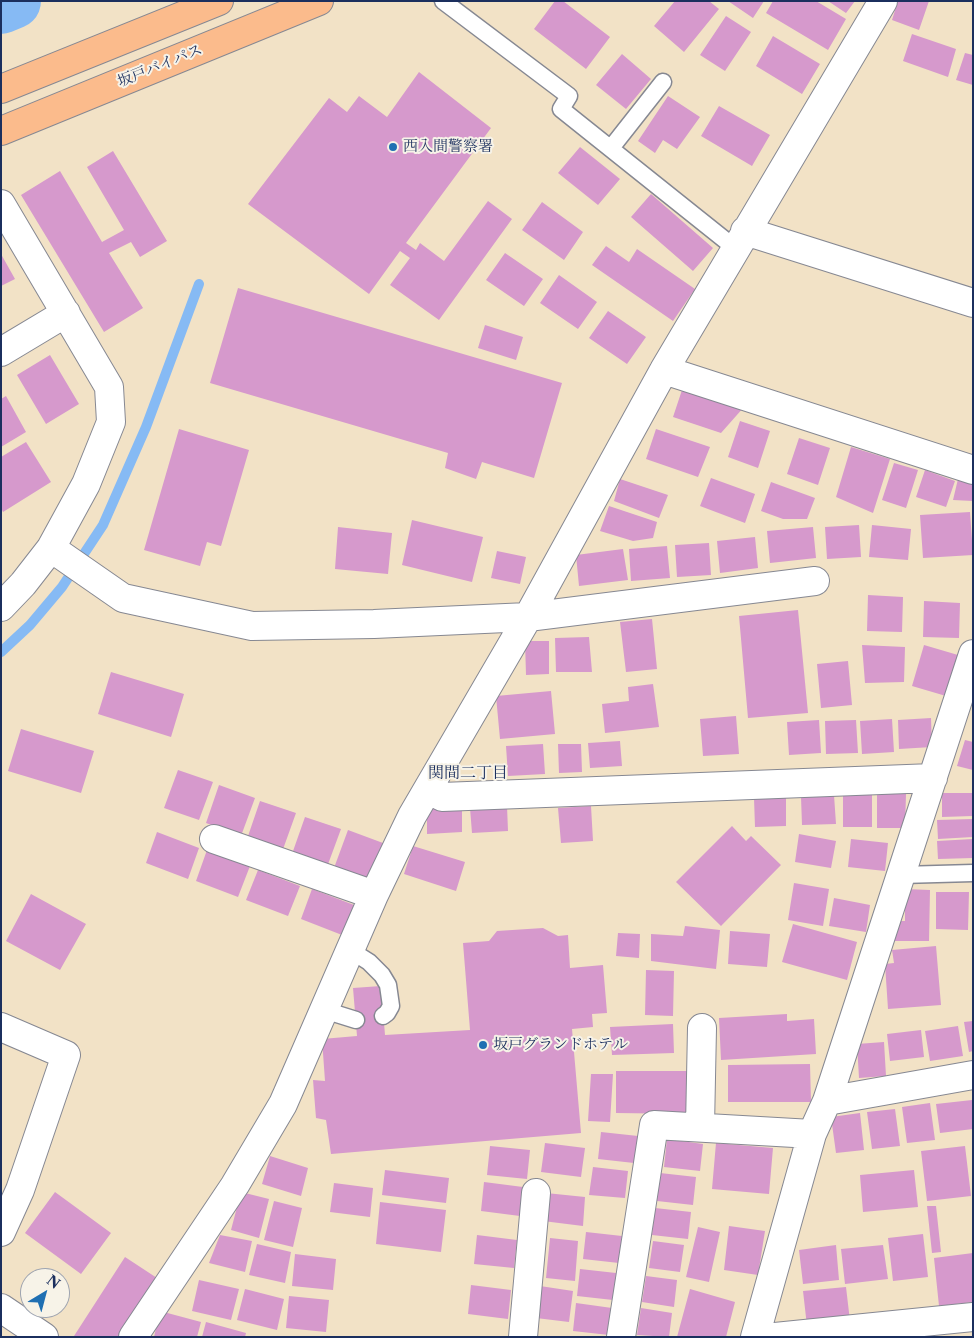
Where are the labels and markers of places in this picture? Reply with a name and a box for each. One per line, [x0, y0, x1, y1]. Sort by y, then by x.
place label: 西入間警察署 [403, 138, 493, 156]
marker: 西入間警察署 [387, 141, 399, 153]
place label: 坂戸グランドホテル [493, 1036, 628, 1054]
marker: 坂戸グランドホテル [477, 1039, 489, 1051]

